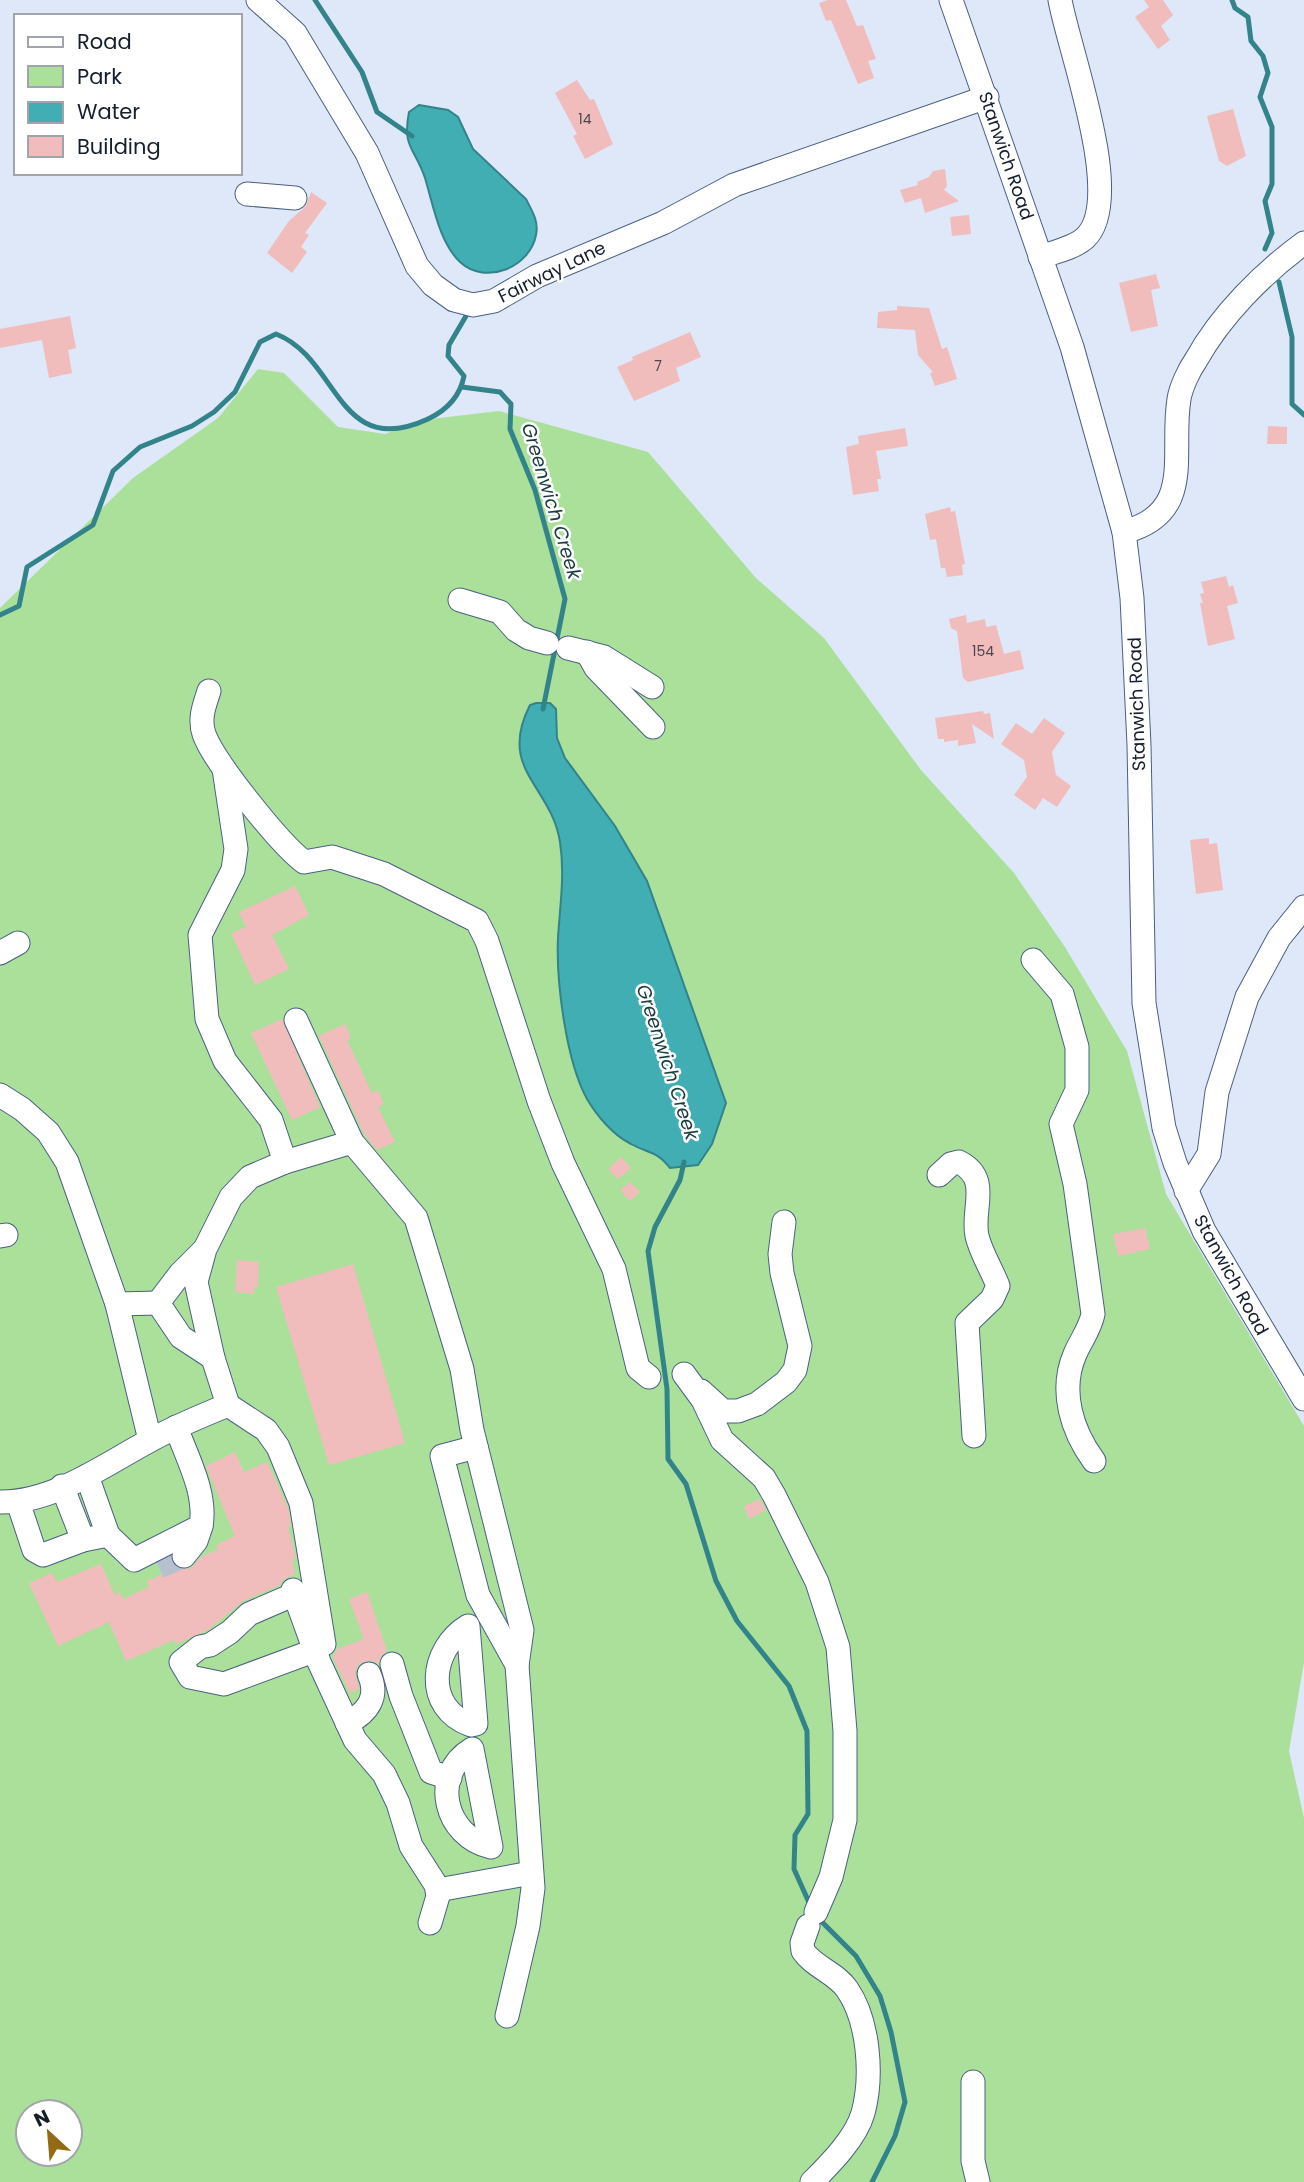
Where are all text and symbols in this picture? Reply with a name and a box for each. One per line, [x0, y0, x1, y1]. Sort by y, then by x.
legend [14, 14, 242, 175]
text: Road [77, 27, 132, 56]
text: Park [77, 62, 122, 91]
street label: Stanwich Road [973, 88, 1040, 223]
text: Water [77, 97, 140, 126]
house number: 14 [578, 109, 592, 129]
text: Building [77, 132, 161, 161]
street label: Fairway Lane [494, 235, 610, 308]
house number: 7 [654, 356, 662, 376]
water label: Greenwich Creek [515, 420, 589, 584]
street label: Stanwich Road [1122, 637, 1151, 771]
house number: 154 [972, 641, 994, 661]
water label: Greenwich Creek [630, 981, 706, 1145]
street label: Stanwich Road [1188, 1210, 1275, 1339]
north arrow [14, 2098, 84, 2168]
text: N [29, 2103, 54, 2133]

